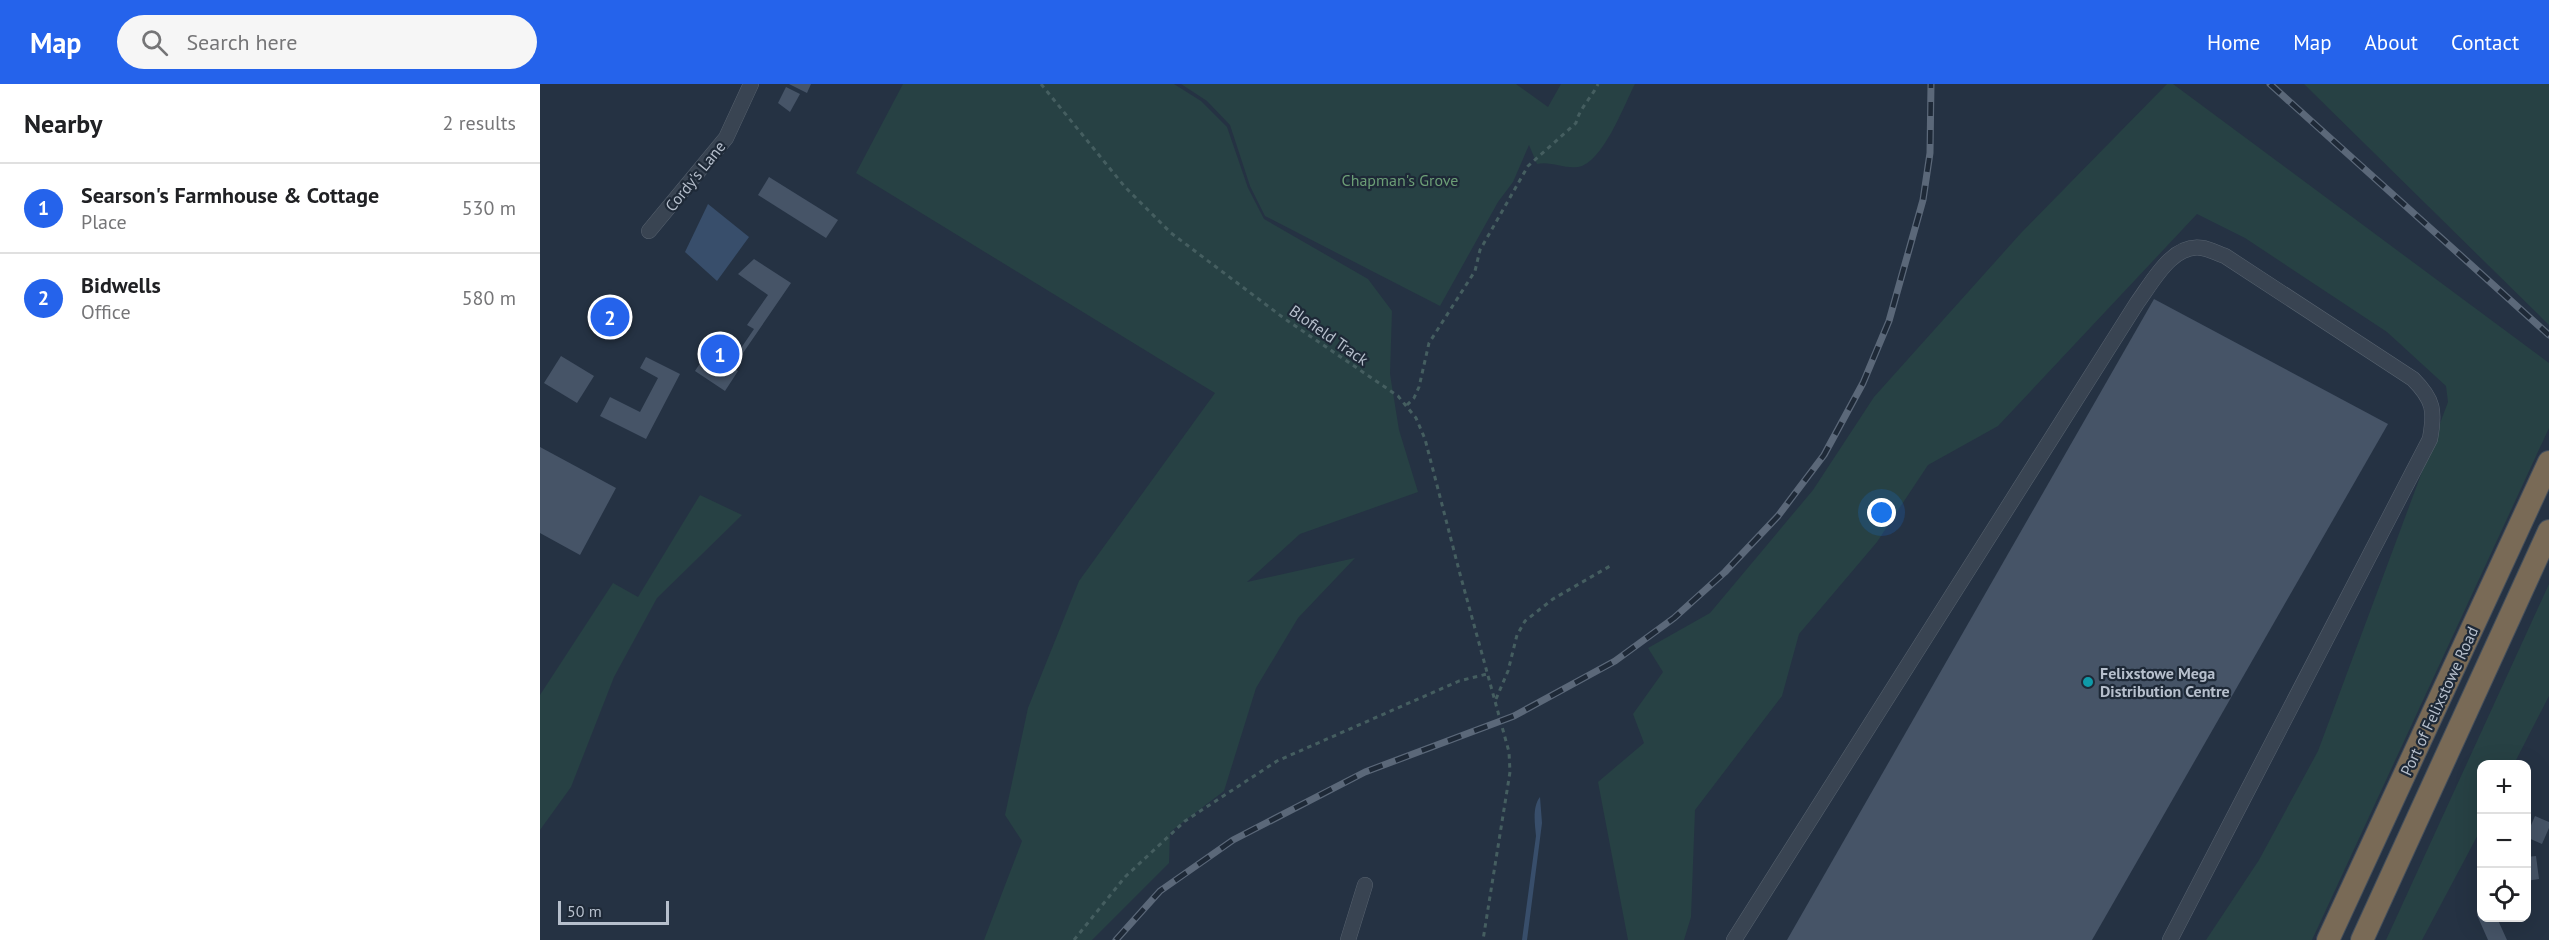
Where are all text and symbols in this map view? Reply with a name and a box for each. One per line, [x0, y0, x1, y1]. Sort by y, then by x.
search box [117, 15, 537, 69]
text: Map [30, 24, 81, 61]
icon: search [138, 26, 171, 59]
text: Search here [186, 28, 297, 56]
text: Home [2207, 29, 2260, 56]
text: Map [2293, 29, 2332, 56]
text: About [2365, 29, 2418, 56]
text: Contact [2451, 29, 2519, 56]
text: Nearby [24, 107, 102, 140]
text: 2 results [443, 110, 516, 136]
street label: Cordy's Lane [661, 137, 729, 215]
park label: Chapman's Grove [1342, 170, 1458, 190]
text: Searson's Farmhouse & Cottage [81, 181, 379, 209]
text: 1 [38, 195, 49, 221]
text: 530 m [462, 195, 516, 221]
text: Place [81, 209, 127, 235]
text: Bidwells [81, 271, 161, 299]
text: 2 [38, 285, 49, 311]
text: 580 m [462, 285, 516, 311]
pin: 2 [590, 294, 630, 340]
text: Office [81, 299, 131, 325]
street label: Blofield Track [1286, 300, 1373, 370]
pin: 1 [700, 332, 740, 376]
your location [1867, 498, 1896, 527]
street label: Port of Felixstowe Road [2396, 623, 2482, 779]
place label: Felixstowe Mega Distribution Centre [2100, 663, 2230, 701]
marker: Felixstowe Mega Distribution Centre [2081, 675, 2095, 689]
map controls [2477, 760, 2531, 922]
button: + [2477, 760, 2531, 814]
button: − [2477, 814, 2531, 868]
button: locate [2477, 868, 2531, 922]
scale bar [558, 898, 669, 926]
text: 50 m [567, 901, 602, 921]

